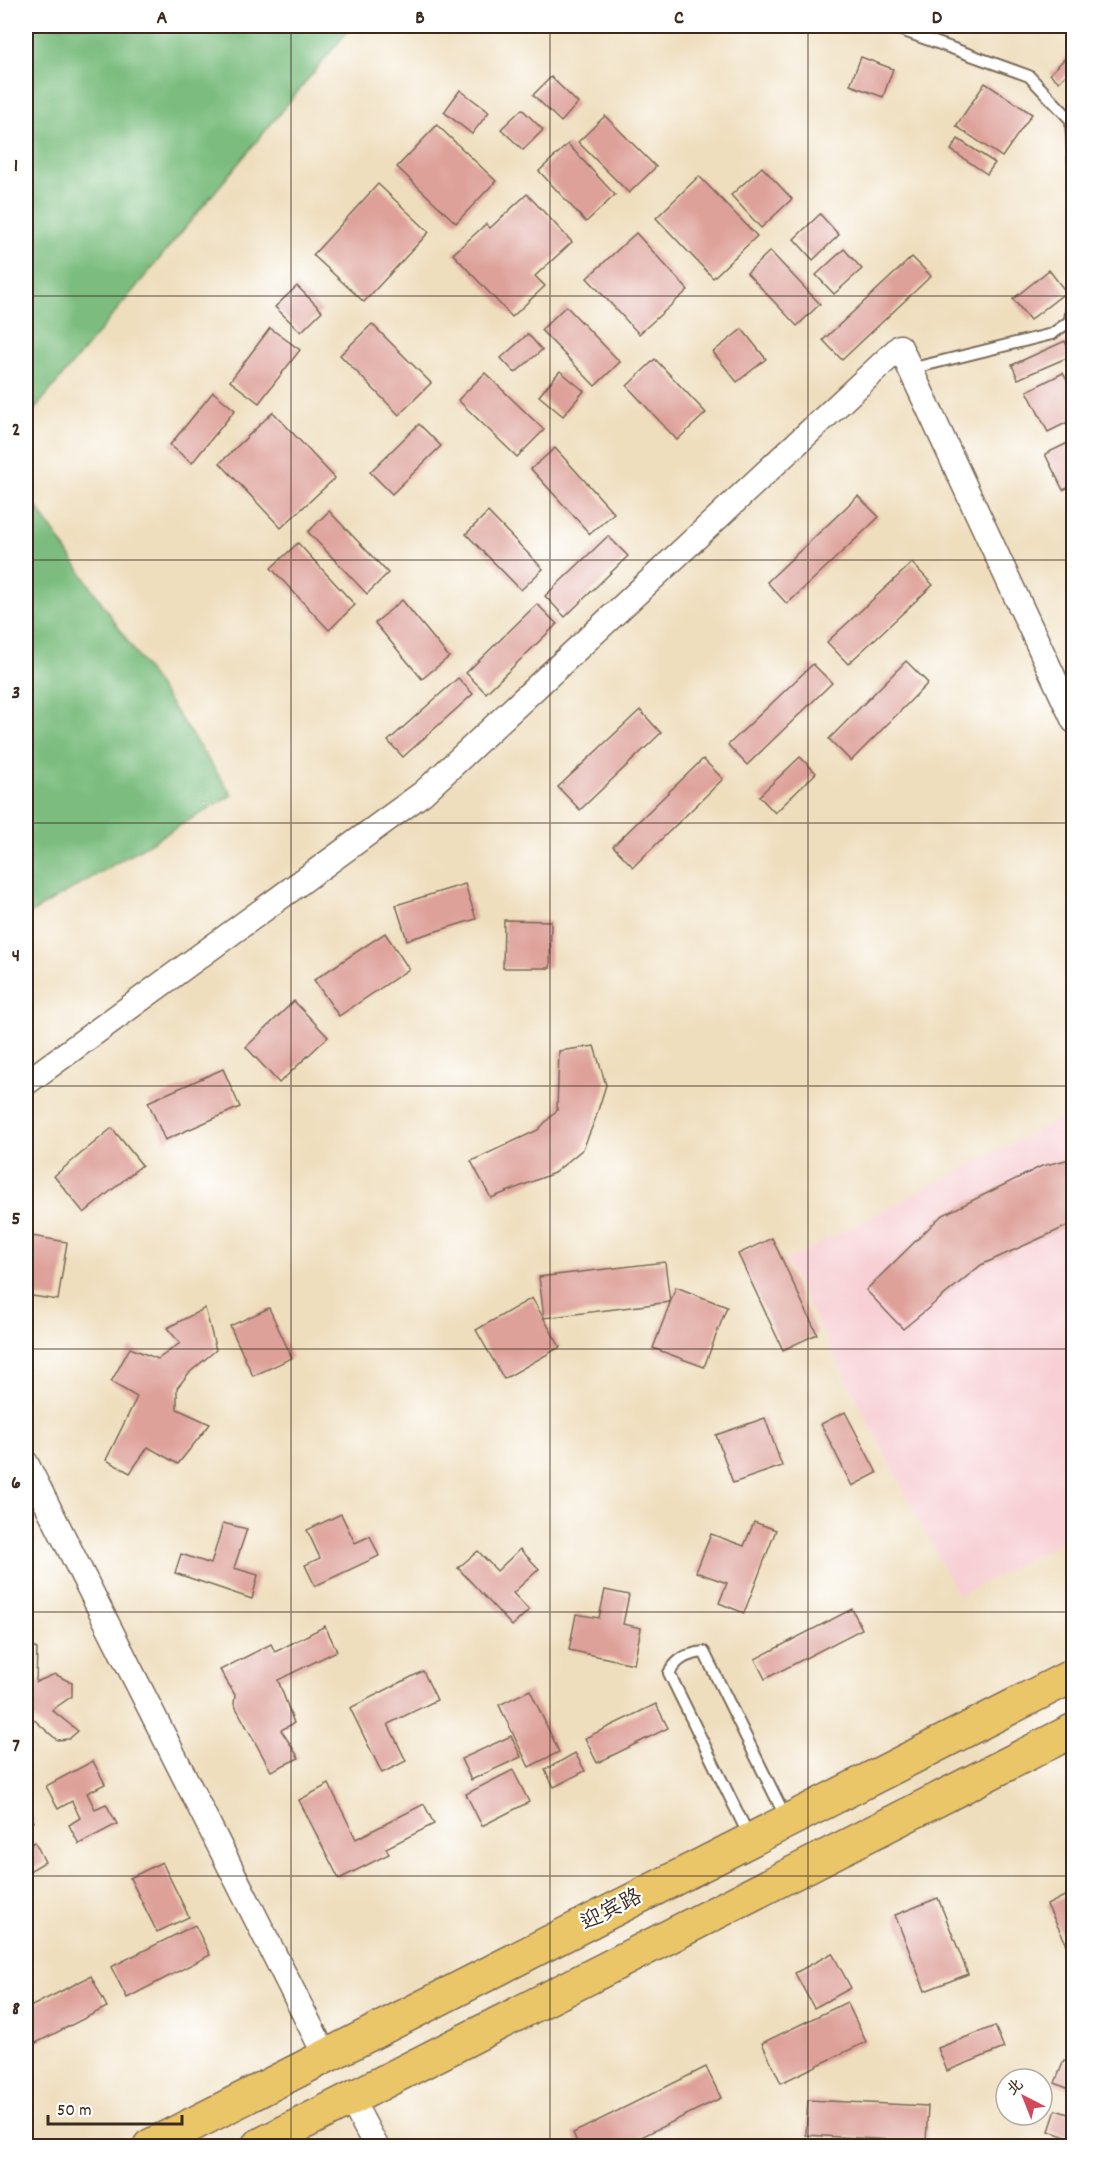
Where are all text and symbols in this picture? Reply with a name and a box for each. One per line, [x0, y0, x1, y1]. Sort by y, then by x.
text: A [157, 5, 168, 33]
text: B [415, 5, 425, 33]
text: C [674, 5, 684, 33]
text: D [932, 5, 943, 33]
text: 1 [14, 153, 18, 181]
text: 2 [12, 417, 20, 445]
text: 3 [12, 680, 20, 708]
text: 4 [12, 943, 20, 971]
text: 5 [11, 1206, 21, 1234]
text: 6 [11, 1470, 21, 1498]
text: 7 [12, 1733, 20, 1761]
street label: 迎宾路 [576, 1882, 648, 1940]
text: 8 [12, 1996, 20, 2024]
north arrow [994, 2067, 1054, 2127]
text: 北 [1002, 2074, 1029, 2102]
scale bar [48, 2088, 182, 2126]
text: 50 m [57, 2099, 92, 2124]

